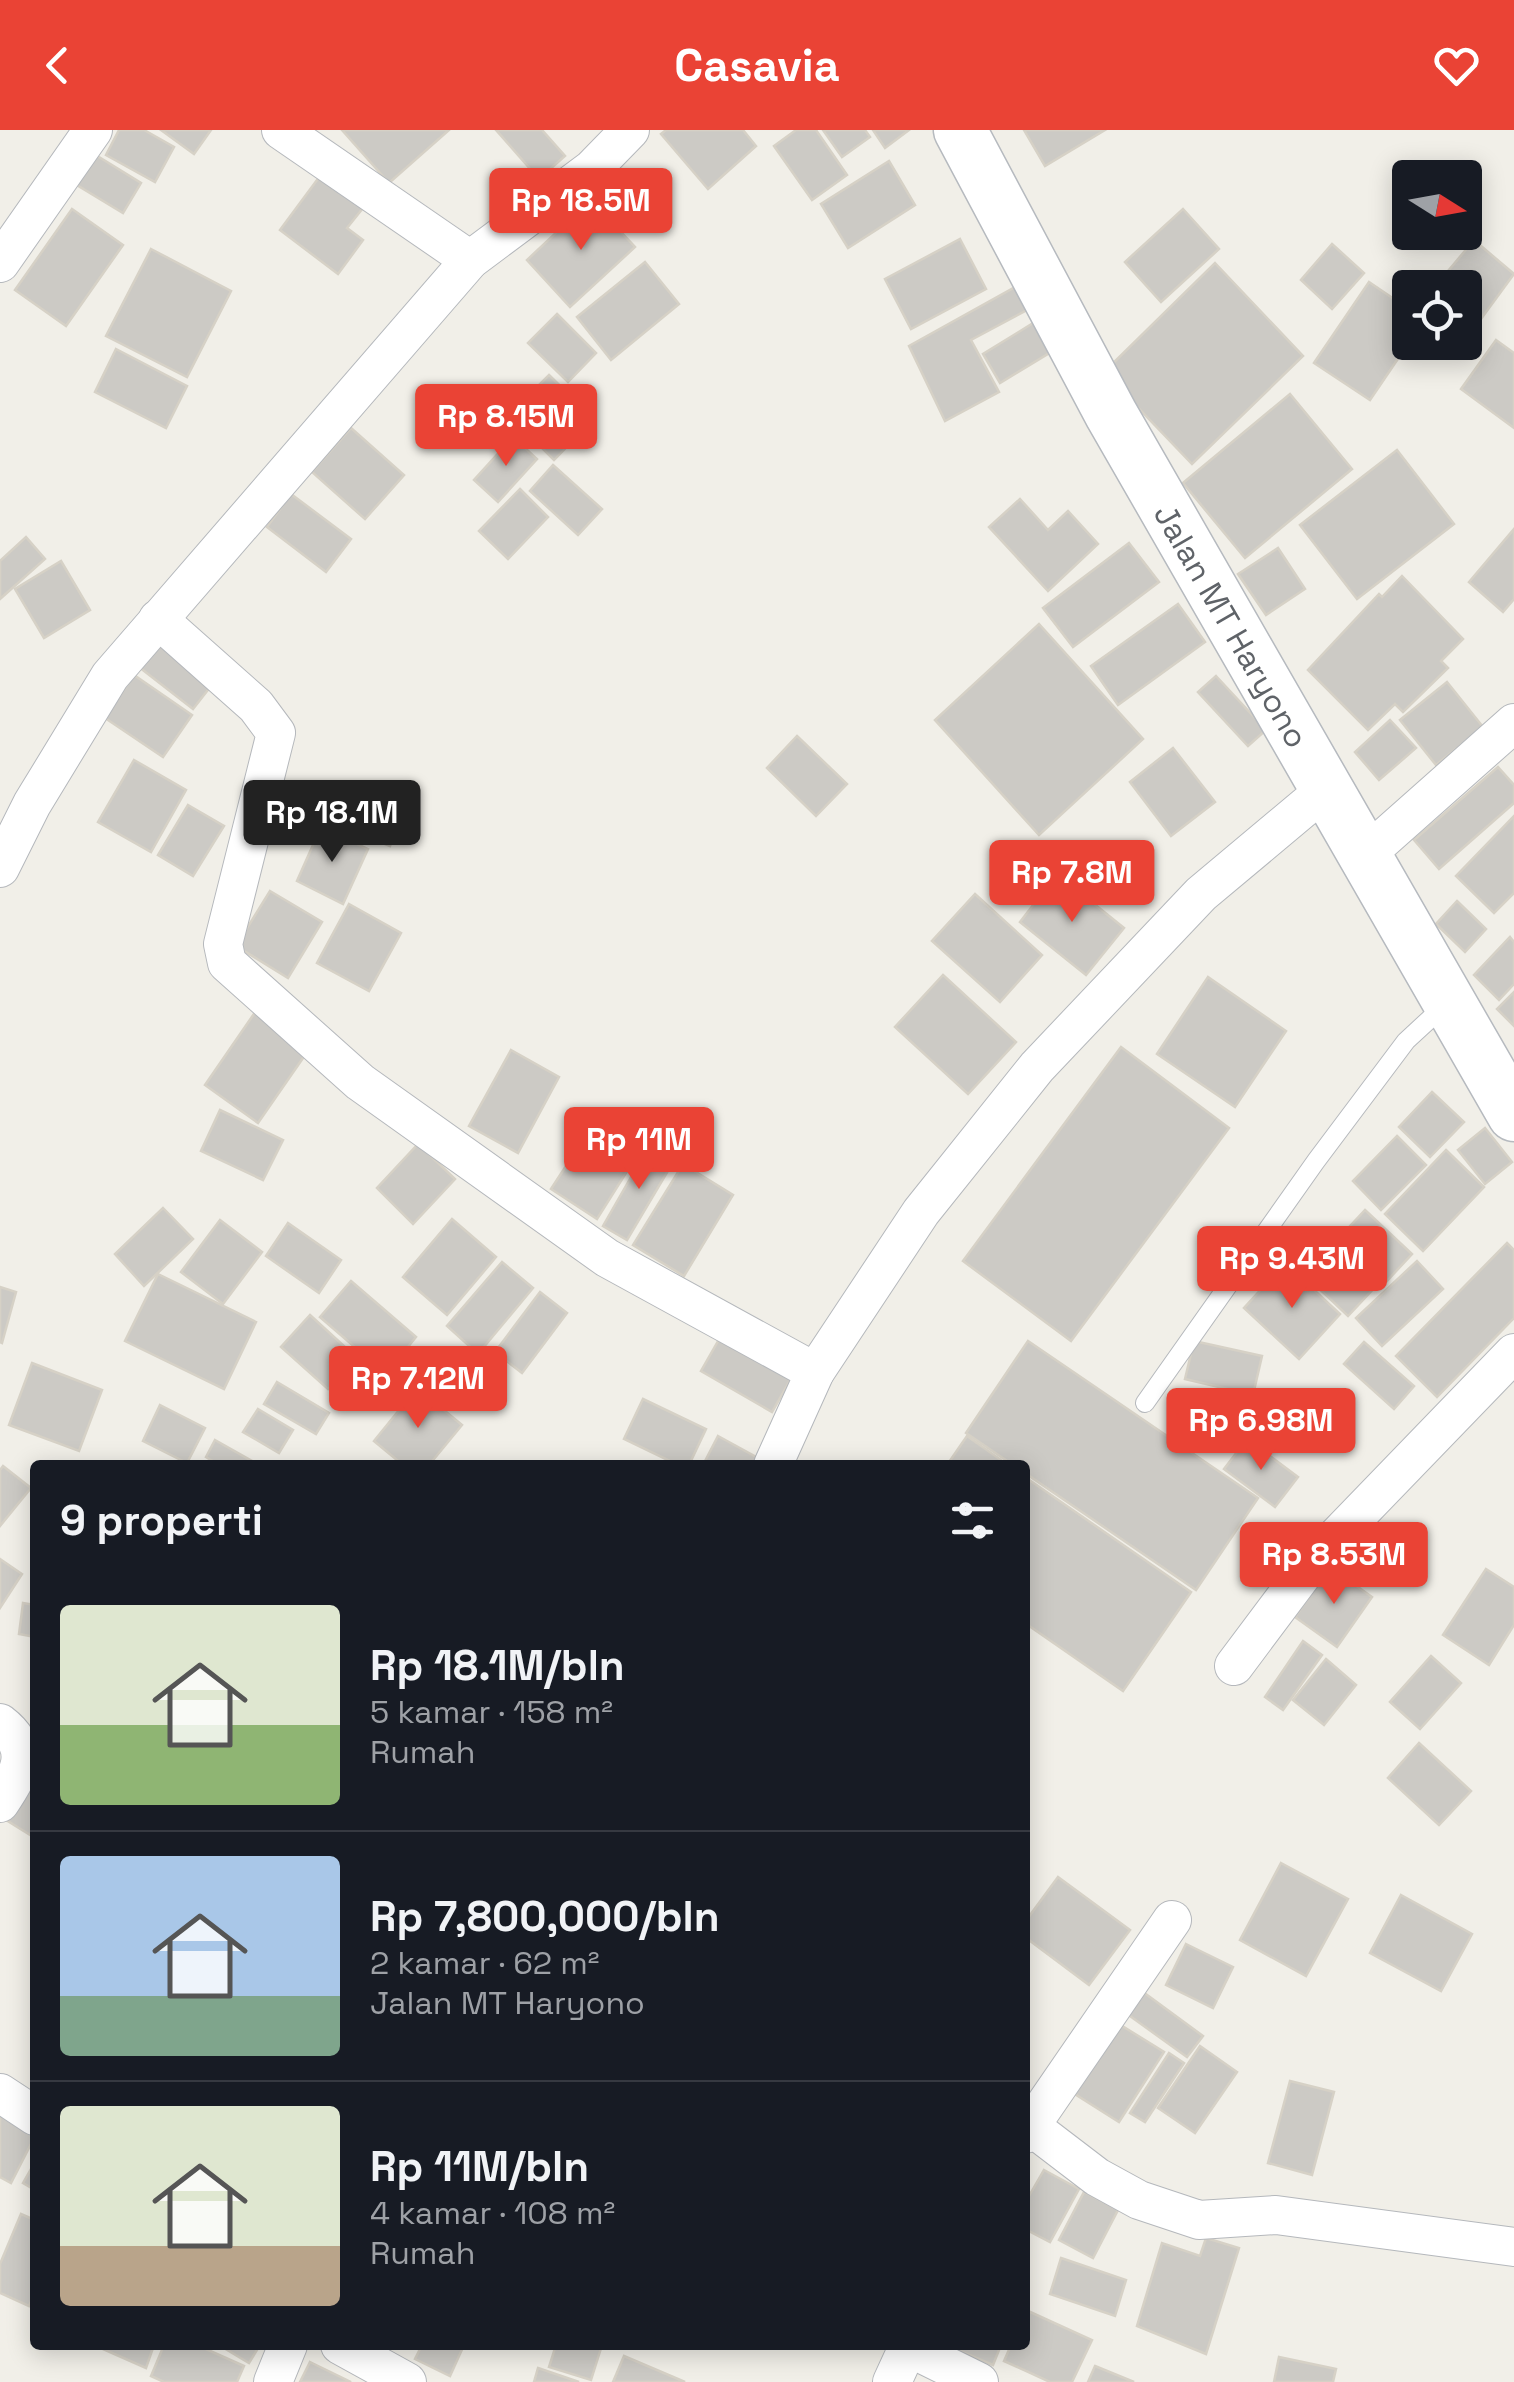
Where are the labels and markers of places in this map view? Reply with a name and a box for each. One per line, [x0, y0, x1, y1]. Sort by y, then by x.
pin: Rp 18.5M [478, 168, 684, 253]
pin: Rp 8.15M [403, 384, 609, 469]
pin: Rp 18.1M [229, 780, 435, 865]
pin: Rp 7.8M [980, 840, 1164, 925]
pin: Rp 11M [558, 1107, 720, 1192]
pin: Rp 9.43M [1189, 1226, 1395, 1311]
pin: Rp 7.12M [315, 1346, 521, 1431]
pin: Rp 6.98M [1158, 1388, 1364, 1473]
pin: Rp 8.53M [1231, 1522, 1437, 1607]

